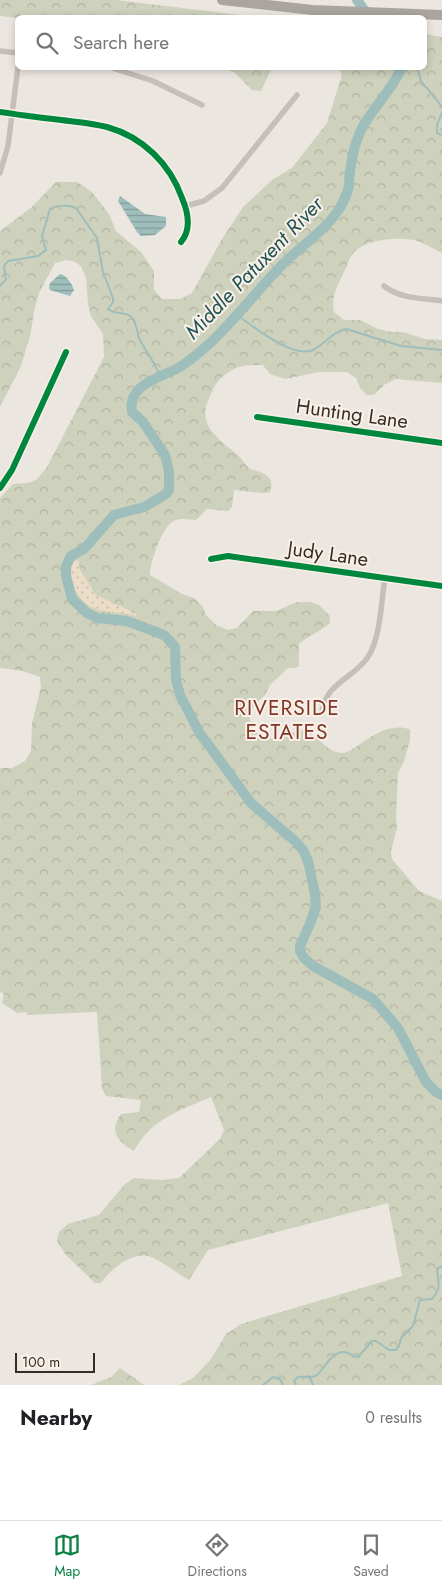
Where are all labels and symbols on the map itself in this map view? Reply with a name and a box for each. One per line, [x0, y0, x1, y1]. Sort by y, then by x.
water label: Middle Patuxent River [178, 189, 331, 346]
street label: Hunting Lane [294, 392, 410, 436]
street label: Judy Lane [283, 534, 370, 574]
district label: RIVERSIDE ESTATES [234, 693, 340, 747]
scale bar [15, 1350, 95, 1373]

